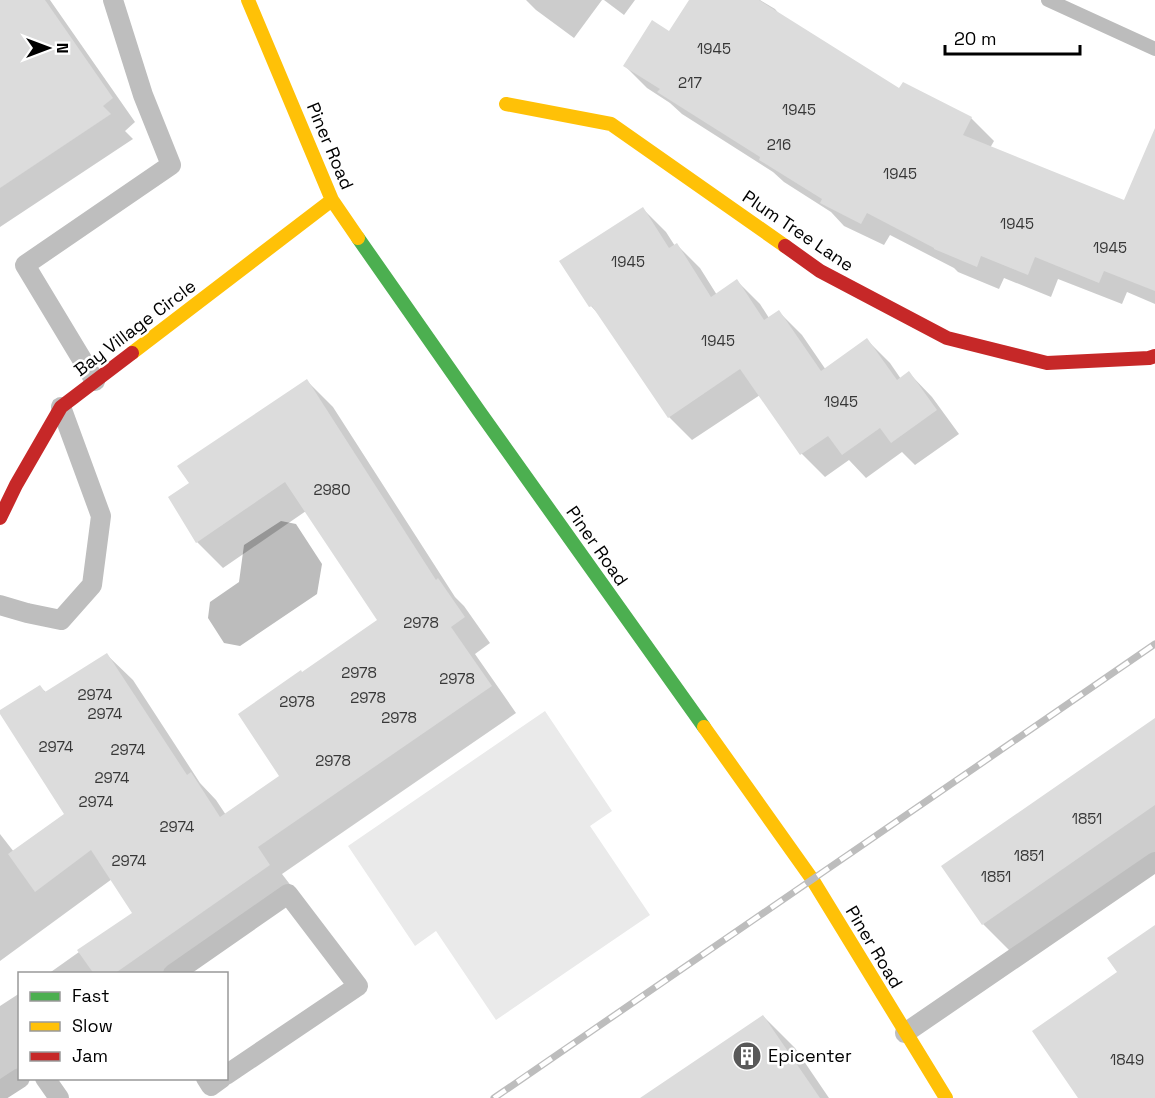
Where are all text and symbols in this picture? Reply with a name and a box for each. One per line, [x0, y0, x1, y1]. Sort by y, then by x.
north arrow [18, 18, 78, 78]
scale bar [945, 18, 1080, 56]
text: 20 m [954, 27, 997, 50]
house number: 1945 [697, 39, 731, 58]
text: N [52, 43, 73, 53]
house number: 217 [678, 73, 702, 92]
street label: Piner Road [302, 99, 359, 193]
house number: 1945 [782, 100, 816, 119]
house number: 216 [767, 135, 791, 154]
house number: 1945 [883, 164, 917, 183]
street label: Plum Tree Lane [738, 185, 858, 276]
house number: 1945 [1000, 214, 1034, 233]
house number: 1945 [1093, 238, 1127, 257]
house number: 1945 [611, 252, 645, 271]
street label: Bay Village Circle [69, 274, 200, 381]
house number: 1945 [701, 331, 735, 350]
house number: 1945 [824, 392, 858, 411]
house number: 2980 [313, 480, 351, 499]
street label: Piner Road [561, 501, 633, 590]
house number: 2978 [403, 613, 439, 632]
house number: 2978 [341, 663, 377, 682]
house number: 2978 [439, 669, 475, 688]
house number: 2974 [78, 685, 112, 704]
house number: 2978 [350, 688, 386, 707]
house number: 2978 [279, 692, 315, 711]
house number: 2974 [88, 704, 122, 723]
house number: 2978 [381, 708, 417, 727]
house number: 2974 [39, 737, 73, 756]
house number: 2974 [111, 740, 145, 759]
house number: 2978 [315, 751, 351, 770]
house number: 2974 [95, 768, 129, 787]
house number: 2974 [79, 792, 113, 811]
house number: 1851 [1072, 809, 1102, 828]
house number: 2974 [160, 817, 194, 836]
house number: 1851 [1014, 846, 1044, 865]
house number: 2974 [112, 851, 146, 870]
house number: 1851 [981, 867, 1011, 886]
street label: Piner Road [841, 901, 908, 992]
legend [18, 972, 228, 1080]
text: Fast [72, 984, 109, 1007]
text: Slow [72, 1014, 113, 1037]
building icon: Epicenter [731, 1040, 763, 1072]
text: Jam [72, 1044, 108, 1067]
place label: Epicenter [768, 1044, 852, 1067]
house number: 1849 [1110, 1050, 1144, 1069]

